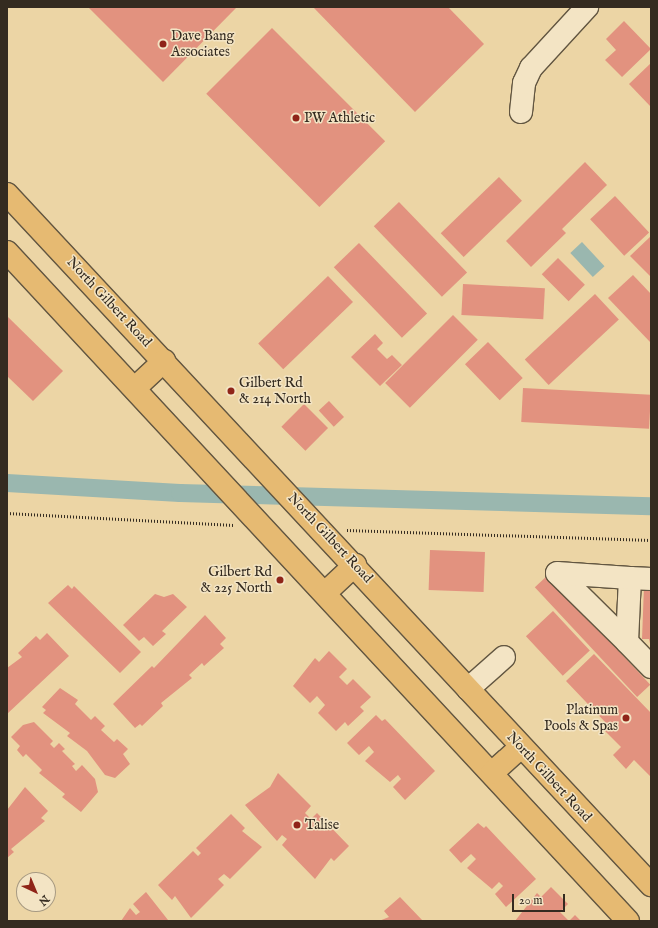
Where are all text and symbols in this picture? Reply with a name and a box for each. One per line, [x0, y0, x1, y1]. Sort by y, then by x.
place label: Dave Bang Associates [171, 28, 234, 60]
marker: Dave Bang Associates [158, 39, 168, 49]
place label: PW Athletic [304, 110, 375, 126]
marker: PW Athletic [291, 113, 301, 123]
street label: North Gilbert Road [63, 254, 155, 350]
place label: Gilbert Rd & 214 North [239, 375, 311, 408]
marker: Gilbert Rd & 214 North [226, 386, 236, 396]
street label: North Gilbert Road [284, 490, 376, 586]
place label: Gilbert Rd & 225 North [201, 564, 272, 596]
marker: Gilbert Rd & 225 North [275, 575, 285, 585]
place label: Platinum Pools & Spas [544, 702, 618, 734]
marker: Platinum Pools & Spas [621, 713, 631, 723]
street label: North Gilbert Road [503, 729, 595, 825]
place label: Talise [305, 817, 339, 833]
marker: Talise [292, 820, 302, 830]
north arrow [16, 872, 56, 912]
scale bar [514, 886, 567, 912]
text: N [35, 892, 52, 908]
text: 20 m [519, 893, 542, 908]

